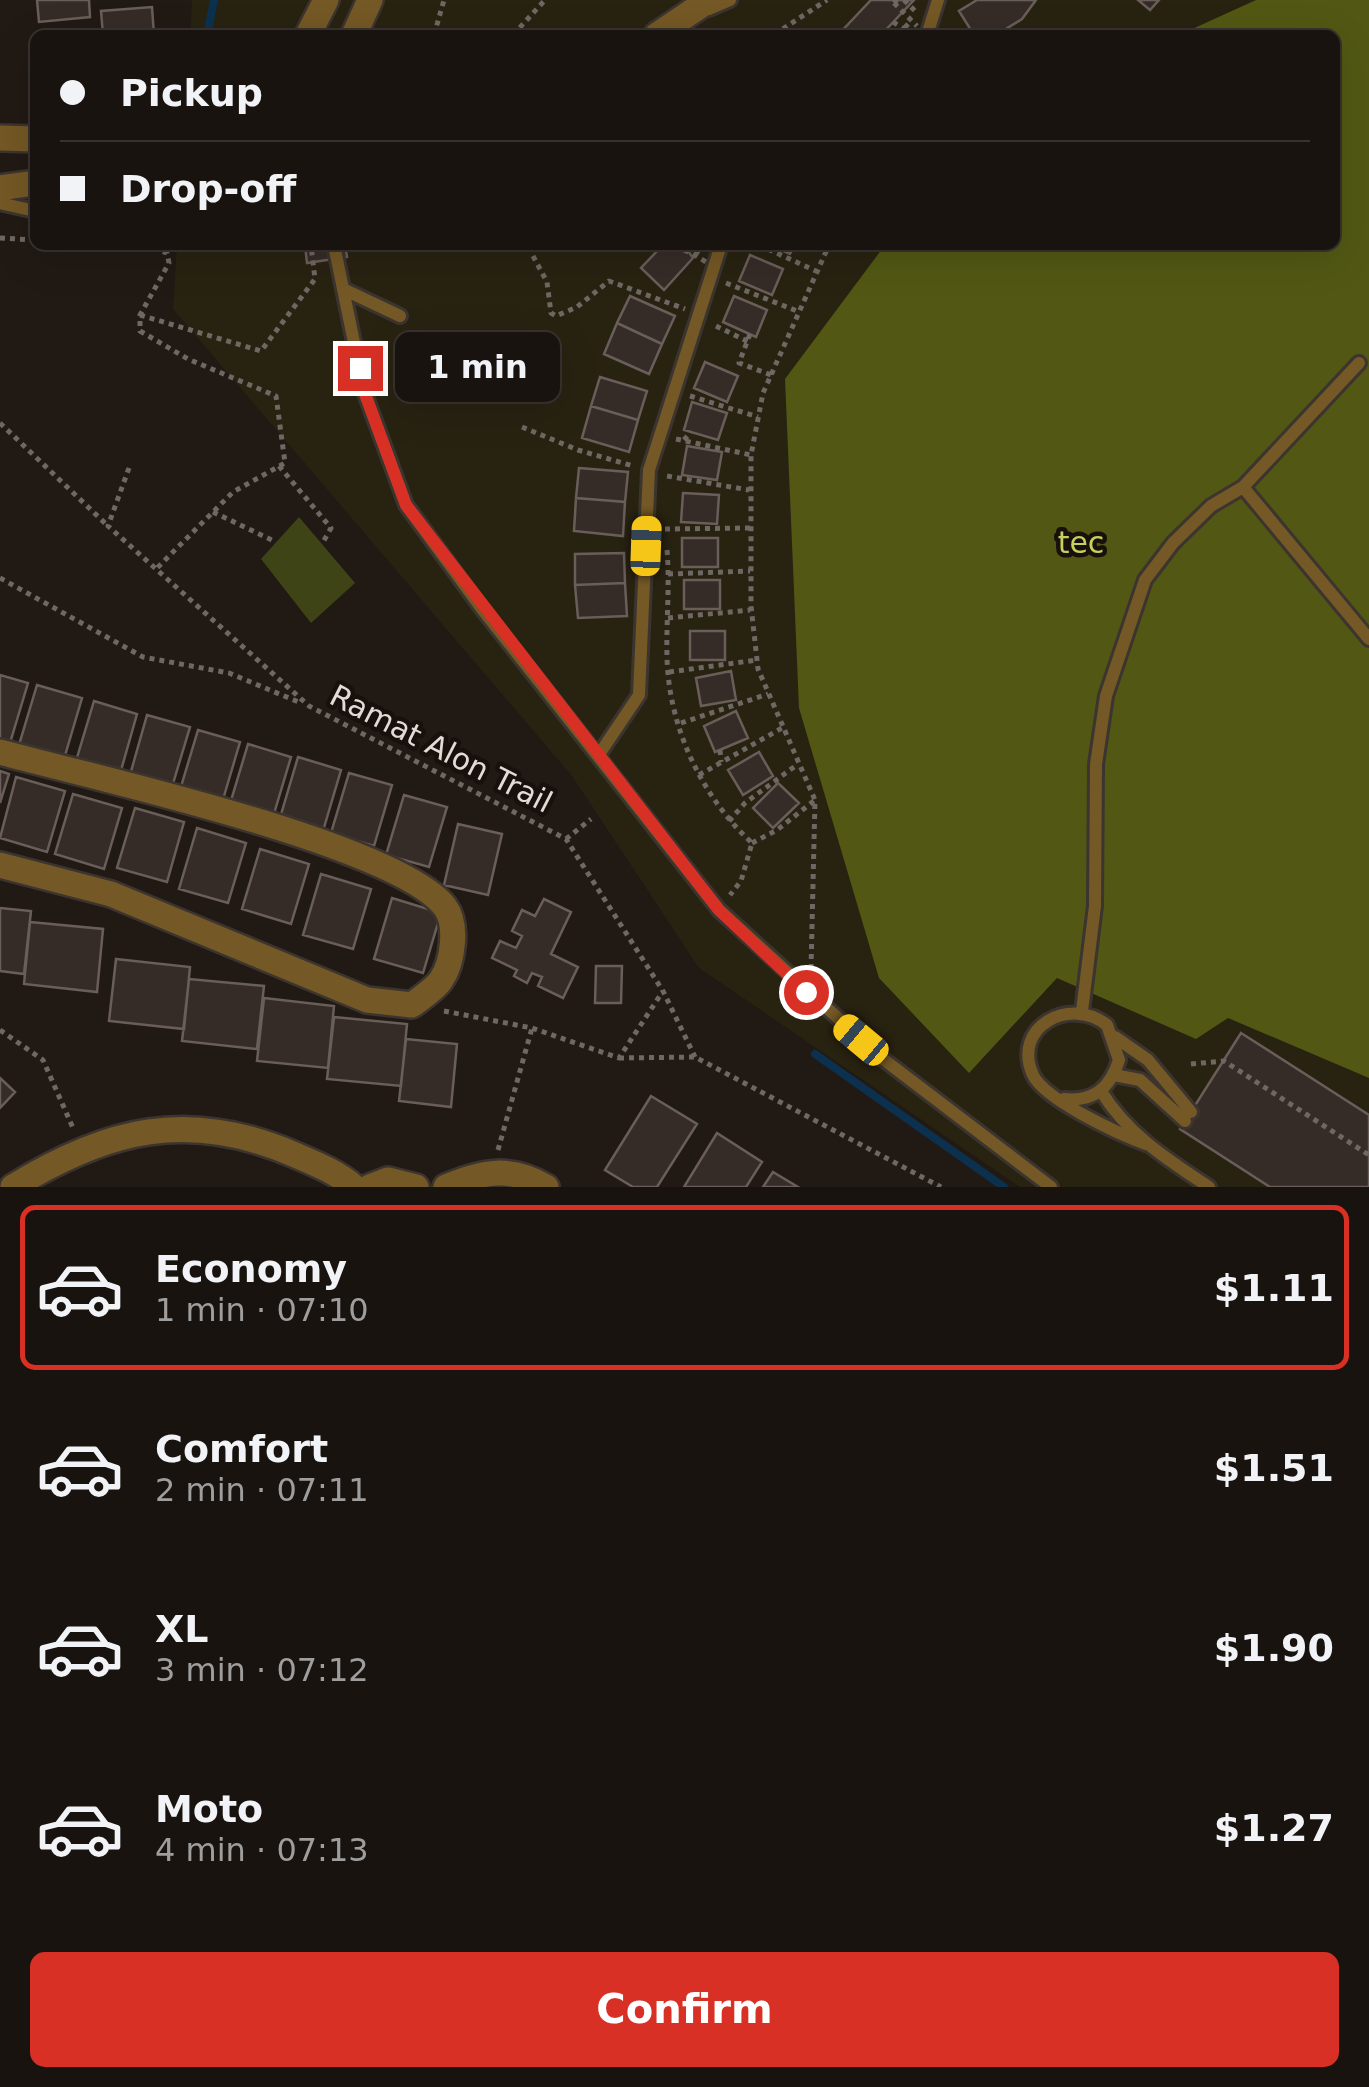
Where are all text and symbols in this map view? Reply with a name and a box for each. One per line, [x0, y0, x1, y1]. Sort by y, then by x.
text: Pickup [120, 71, 263, 115]
text: Drop-off [120, 167, 296, 211]
callout: 1 min [395, 333, 560, 403]
route end [338, 346, 383, 391]
text: 1 min [427, 348, 528, 386]
car [630, 515, 662, 577]
park label: tec [1058, 525, 1104, 560]
street label: Ramat Alon Trail [324, 677, 558, 820]
route start [784, 970, 829, 1015]
car [828, 1009, 894, 1071]
icon: car [35, 1243, 125, 1333]
text: Economy [155, 1247, 347, 1291]
text: $1.11 [1214, 1266, 1334, 1310]
text: 1 min · 07:10 [155, 1291, 369, 1329]
icon: car [35, 1423, 125, 1513]
text: Comfort [155, 1427, 328, 1471]
text: $1.51 [1214, 1446, 1334, 1490]
text: 2 min · 07:11 [155, 1471, 369, 1509]
icon: car [35, 1603, 125, 1693]
text: XL [155, 1607, 209, 1651]
text: $1.90 [1214, 1626, 1334, 1670]
text: 3 min · 07:12 [155, 1651, 369, 1689]
icon: car [35, 1783, 125, 1873]
text: Moto [155, 1787, 263, 1831]
text: $1.27 [1214, 1806, 1334, 1850]
text: 4 min · 07:13 [155, 1831, 369, 1869]
button: Confirm [30, 1952, 1339, 2067]

